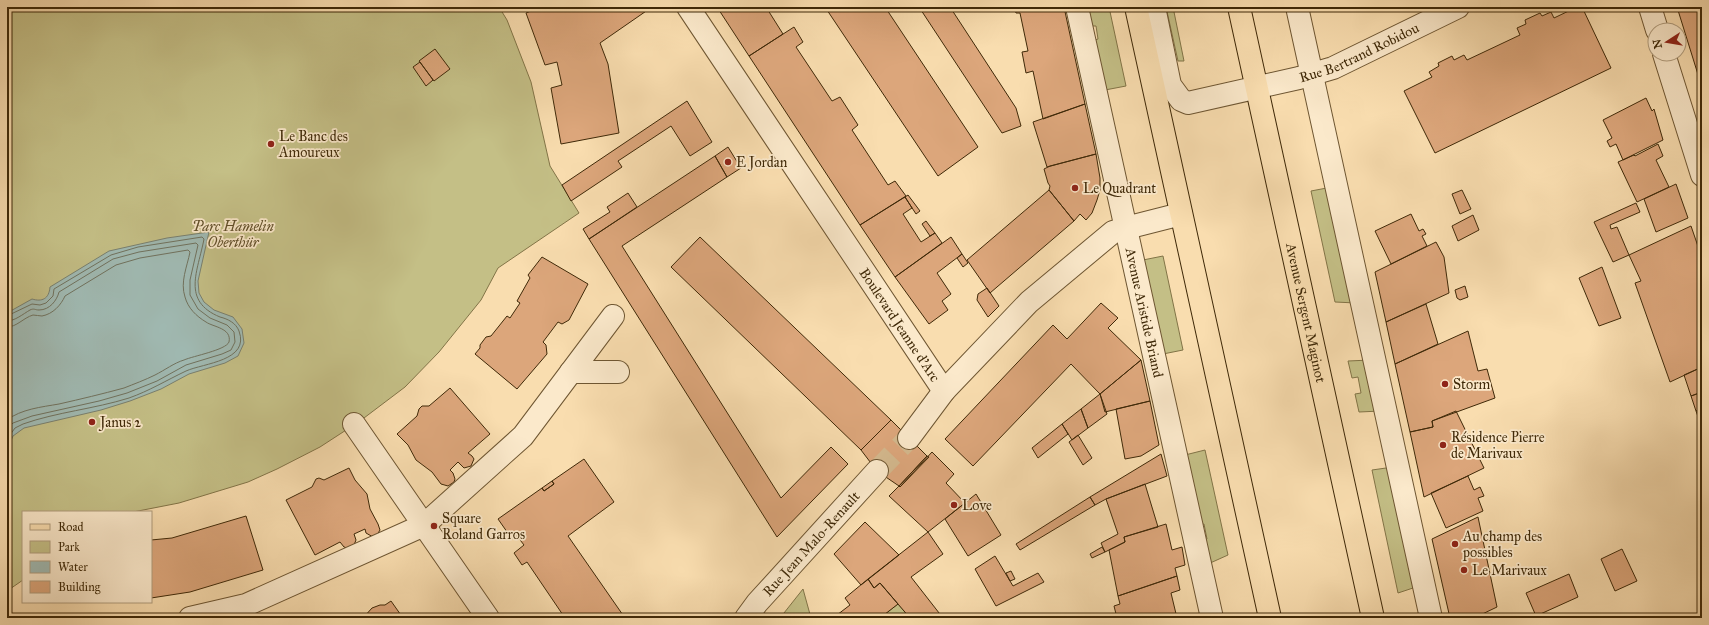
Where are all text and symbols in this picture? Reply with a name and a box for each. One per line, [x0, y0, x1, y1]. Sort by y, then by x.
street label: Rue Bertrand Robidou [1297, 19, 1422, 86]
north arrow [1647, 22, 1687, 62]
text: N [1650, 37, 1665, 50]
place label: Le Banc des Amoureux [278, 128, 348, 161]
marker: Le Banc des Amoureux [266, 139, 276, 149]
place label: E Jordan [736, 154, 788, 172]
marker: E Jordan [723, 157, 733, 167]
place label: Le Quadrant [1083, 180, 1156, 197]
marker: Le Quadrant [1070, 183, 1080, 193]
park label: Parc Hamelin Oberthür [192, 218, 274, 251]
street label: Avenue Sergent Maginot [1282, 240, 1329, 384]
street label: Avenue Aristide Briand [1121, 245, 1167, 379]
street label: Boulevard Jeanne d'Arc [856, 265, 943, 385]
place label: Storm [1453, 376, 1490, 393]
marker: Storm [1440, 379, 1450, 389]
place label: Janus 2 [98, 414, 141, 432]
marker: Janus 2 [87, 417, 97, 427]
place label: Résidence Pierre de Marivaux [1451, 429, 1545, 462]
marker: Résidence Pierre de Marivaux [1438, 440, 1448, 450]
street label: Rue Jean Malo-Renault [759, 488, 864, 600]
place label: Love [962, 497, 992, 514]
marker: Love [949, 500, 959, 510]
place label: Square Roland Garros [442, 510, 525, 543]
legend [22, 511, 152, 603]
text: Road [58, 520, 84, 534]
marker: Square Roland Garros [429, 521, 439, 531]
place label: Au champ des possibles [1462, 528, 1542, 561]
marker: Au champ des possibles [1450, 539, 1460, 549]
text: Park [58, 540, 80, 554]
text: Water [58, 560, 88, 574]
place label: Le Marivaux [1472, 562, 1548, 579]
marker: Le Marivaux [1459, 565, 1469, 575]
text: Building [58, 580, 101, 595]

